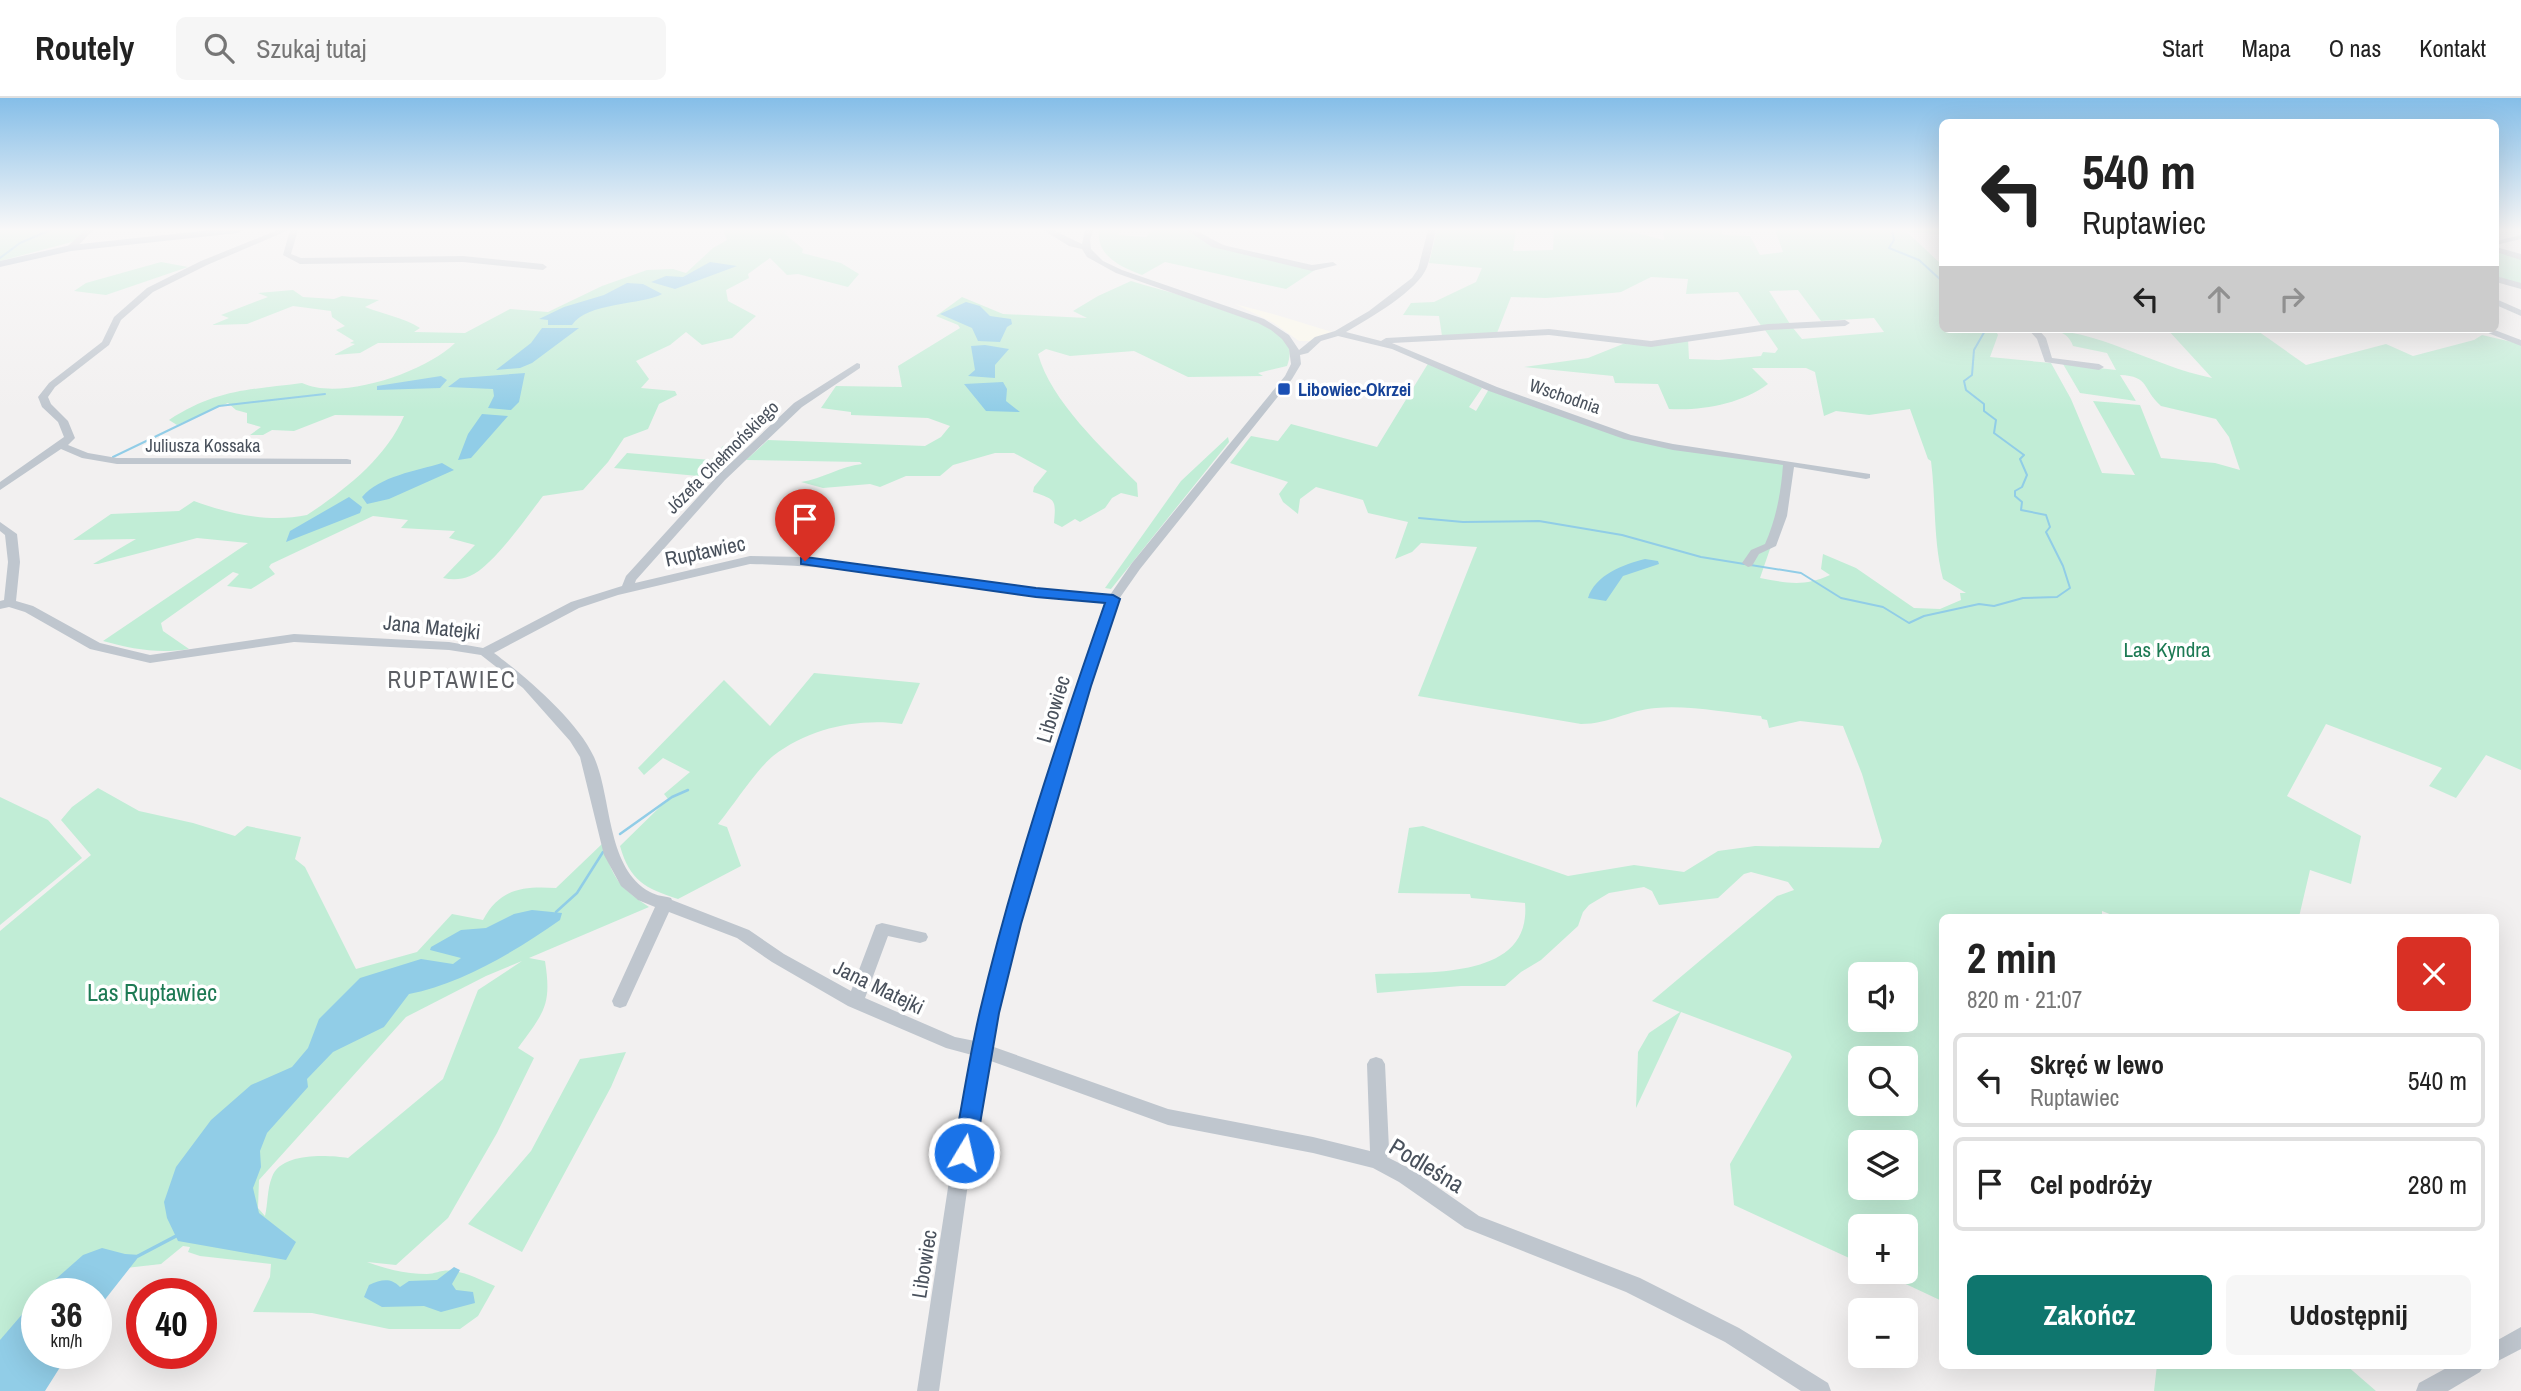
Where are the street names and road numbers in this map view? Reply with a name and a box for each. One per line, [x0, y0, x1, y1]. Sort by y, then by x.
street label: Wschodnia [1526, 372, 1604, 420]
street label: Józefa Chełmońskiego [660, 395, 784, 519]
street label: Juliusza Kossaka [146, 433, 260, 458]
street label: Ruptawiec [662, 528, 748, 574]
street label: Jana Matejki [382, 607, 482, 647]
street label: Libowiec [1029, 672, 1077, 746]
street label: Jana Matejki [829, 953, 929, 1021]
street label: Podleśna [1384, 1130, 1470, 1200]
street label: Libowiec [904, 1228, 944, 1300]

